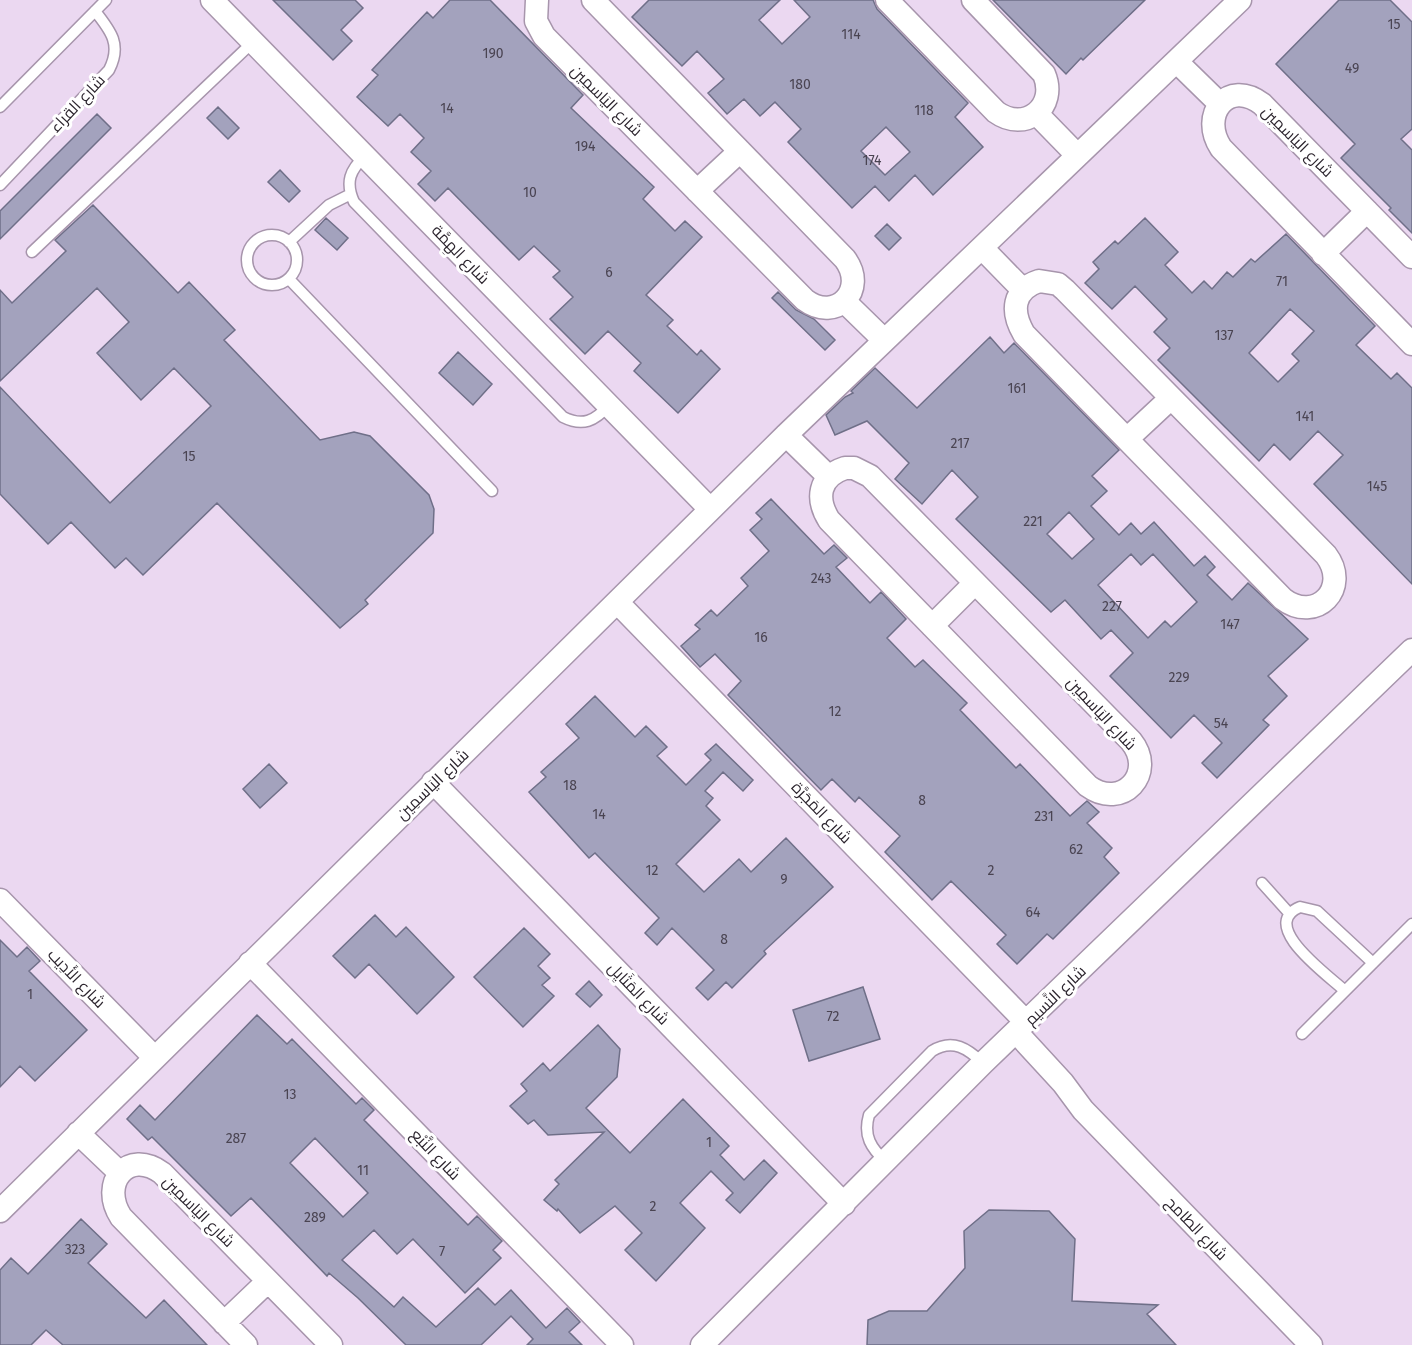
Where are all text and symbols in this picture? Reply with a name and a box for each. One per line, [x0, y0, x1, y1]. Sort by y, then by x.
house number: 15 [1387, 16, 1401, 33]
house number: 114 [841, 26, 861, 43]
house number: 190 [482, 45, 504, 62]
house number: 49 [1345, 60, 1359, 77]
street label: شارع اليَاسمِين [566, 61, 646, 141]
street label: شارع القراء [46, 71, 110, 138]
house number: 180 [789, 76, 811, 93]
house number: 14 [440, 100, 454, 117]
house number: 118 [914, 102, 934, 119]
street label: شارع اليَاسمِين [1257, 102, 1337, 182]
house number: 194 [575, 138, 596, 155]
house number: 174 [862, 152, 882, 169]
house number: 10 [523, 184, 537, 201]
street label: شارع الهِمَّة [426, 221, 493, 289]
house number: 6 [605, 264, 613, 281]
house number: 71 [1276, 273, 1288, 290]
house number: 137 [1214, 327, 1234, 344]
house number: 161 [1008, 380, 1026, 397]
house number: 141 [1296, 408, 1314, 425]
house number: 217 [951, 435, 969, 452]
house number: 15 [182, 448, 196, 465]
house number: 145 [1367, 478, 1387, 495]
house number: 221 [1023, 513, 1043, 530]
house number: 243 [811, 570, 831, 587]
house number: 227 [1102, 598, 1122, 615]
house number: 147 [1220, 616, 1240, 633]
house number: 16 [754, 629, 768, 646]
house number: 229 [1168, 669, 1190, 686]
street label: شارع اليَاسمِين [1061, 673, 1140, 755]
house number: 12 [829, 703, 842, 720]
house number: 54 [1214, 715, 1229, 732]
street label: شارع اليَاسمِين [392, 745, 474, 825]
house number: 18 [563, 777, 577, 794]
street label: شارع المَجَرَّة [786, 778, 856, 849]
house number: 8 [918, 792, 926, 809]
house number: 14 [592, 806, 606, 823]
house number: 231 [1034, 808, 1054, 825]
house number: 62 [1069, 841, 1083, 858]
house number: 12 [646, 862, 659, 879]
house number: 2 [988, 862, 995, 879]
house number: 9 [780, 871, 788, 888]
house number: 64 [1026, 904, 1041, 921]
house number: 8 [720, 931, 728, 948]
street label: شارع الأَدِيب [42, 945, 109, 1013]
street label: شارع المَثَايِل [603, 958, 673, 1030]
street label: شارع النَّسيم [1020, 961, 1091, 1031]
house number: 1 [27, 986, 33, 1003]
house number: 72 [827, 1008, 840, 1025]
house number: 13 [283, 1086, 297, 1103]
street label: شارع النَّبْع [405, 1124, 465, 1185]
house number: 287 [226, 1130, 246, 1147]
house number: 1 [706, 1134, 712, 1151]
house number: 11 [357, 1162, 369, 1179]
street label: شارع اليَاسمِين [158, 1172, 238, 1252]
street label: شارع الطامح [1160, 1193, 1232, 1265]
house number: 2 [650, 1198, 657, 1215]
house number: 289 [304, 1209, 326, 1226]
house number: 323 [65, 1241, 85, 1258]
house number: 7 [439, 1243, 445, 1260]

